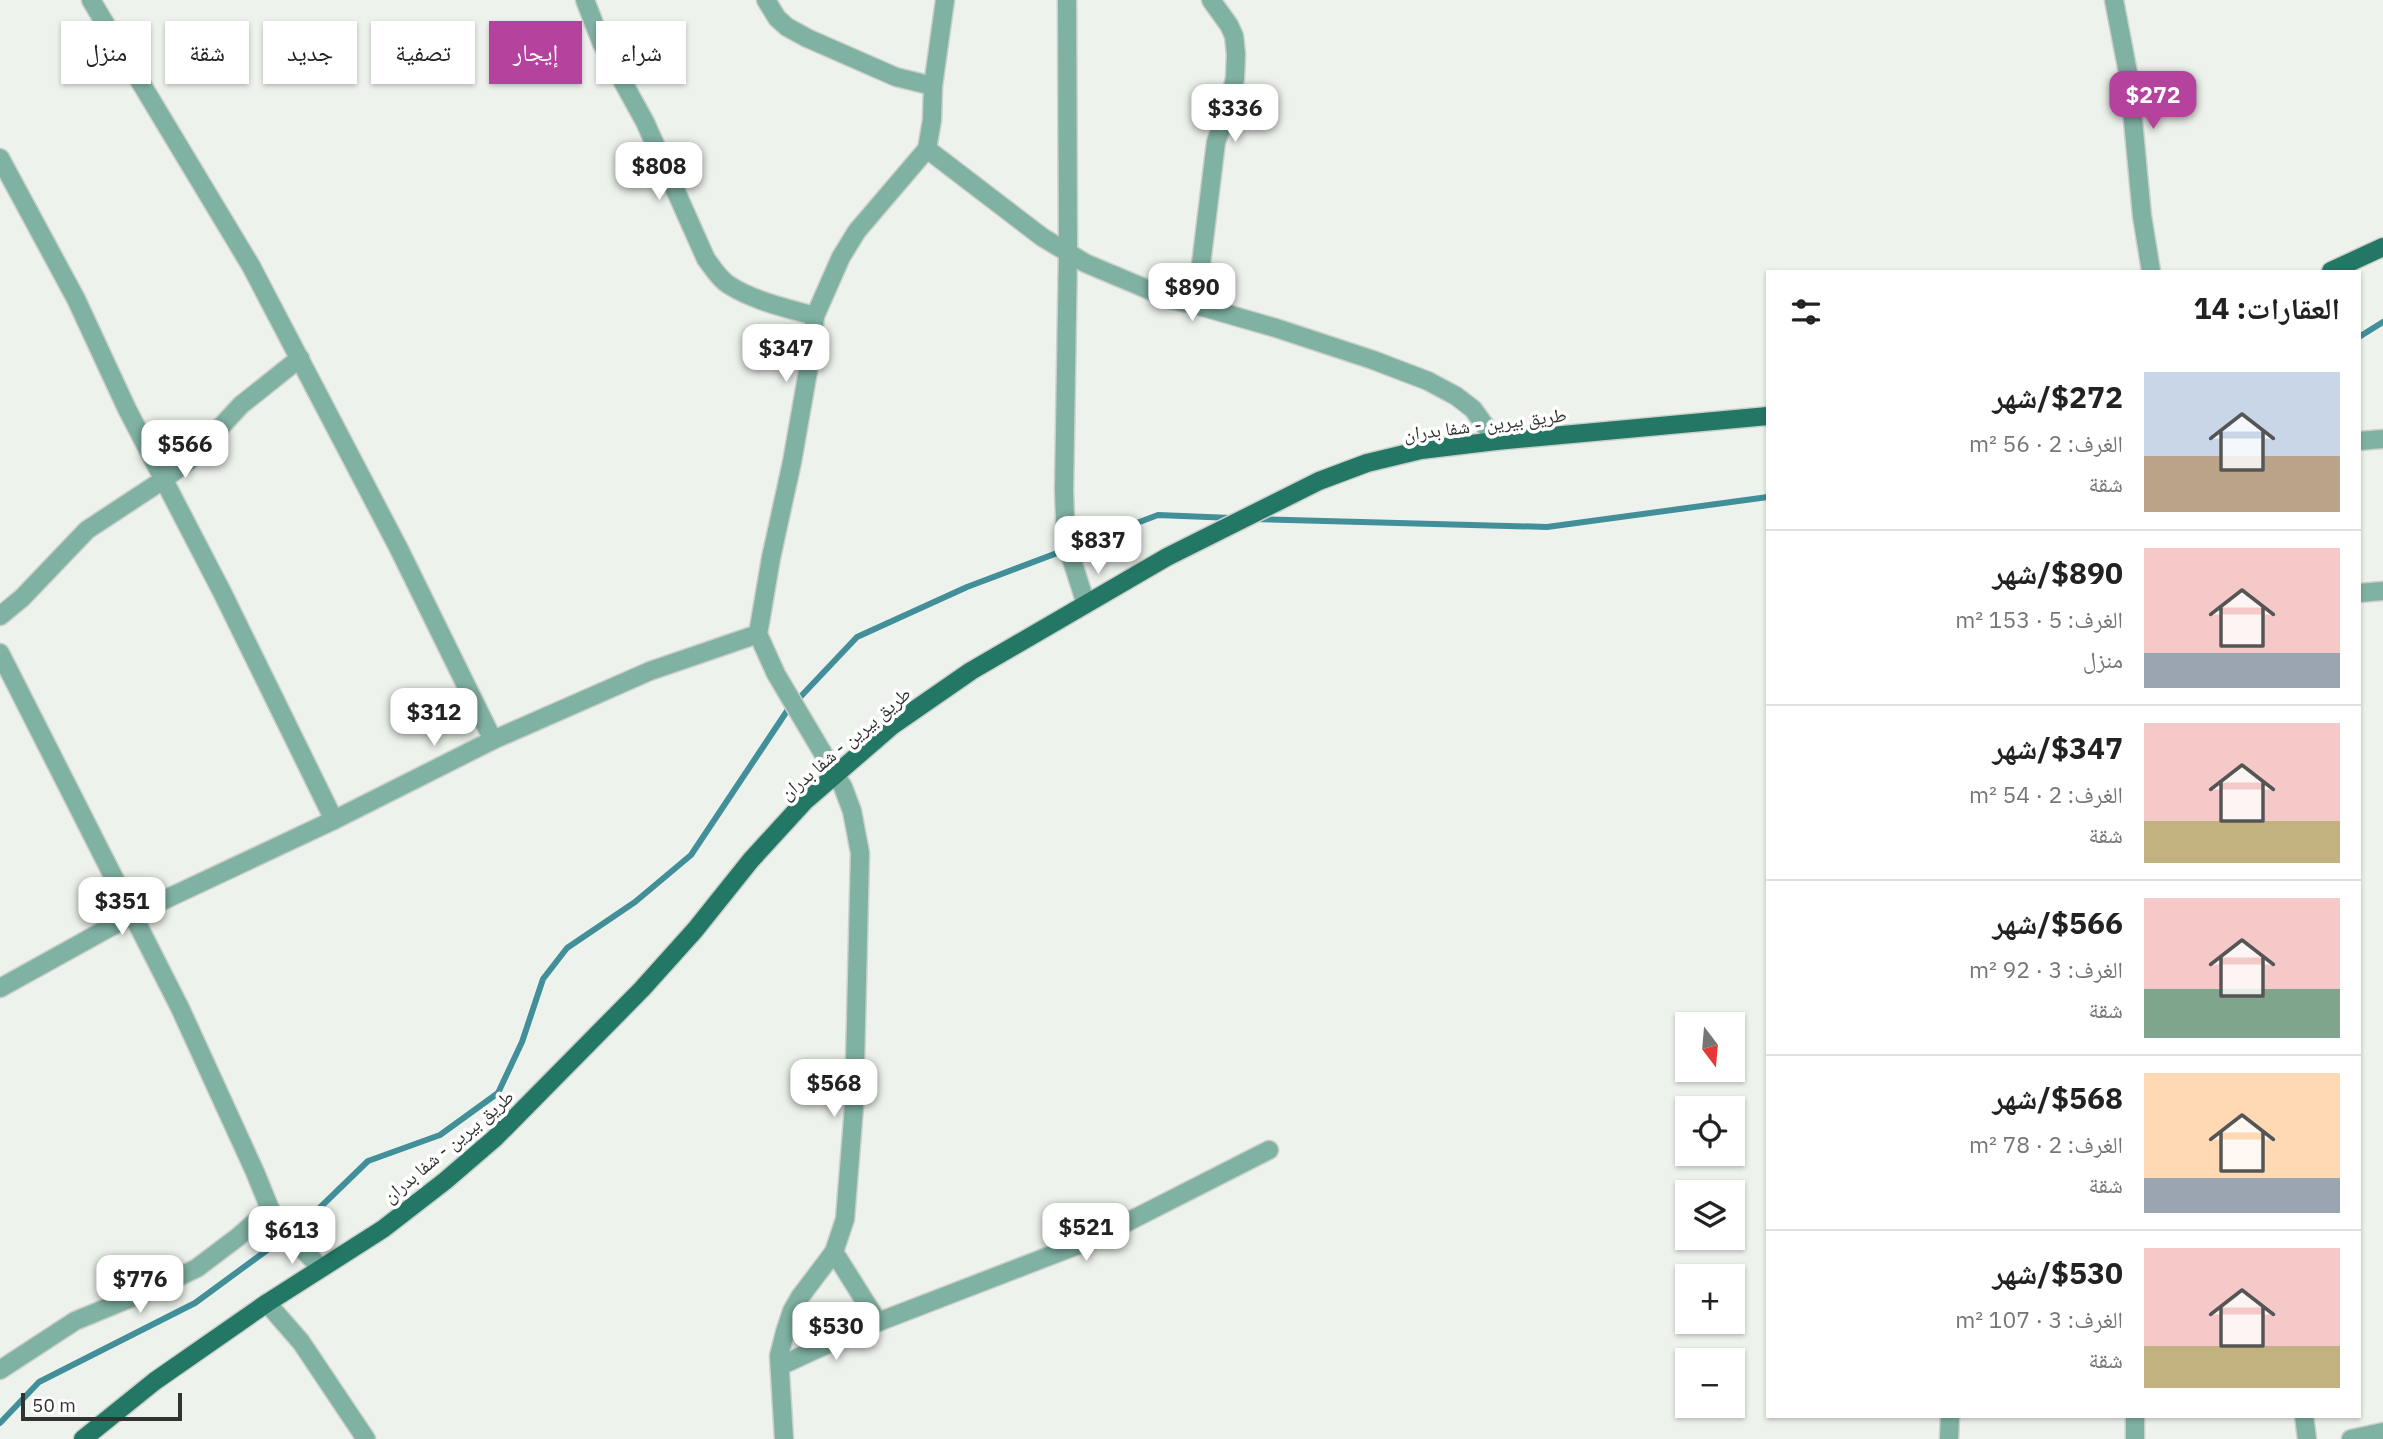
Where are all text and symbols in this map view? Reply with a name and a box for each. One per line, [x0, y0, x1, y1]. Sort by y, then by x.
chip: منزل [61, 21, 151, 84]
chip: شقة [165, 21, 249, 84]
chip: جديد [263, 21, 357, 84]
chip: تصفية [371, 21, 475, 84]
chip: إيجار [489, 21, 582, 84]
chip: شراء [596, 21, 686, 84]
pin: $272 [2112, 72, 2194, 131]
text: $272 [2125, 79, 2181, 109]
pin: $336 [1194, 85, 1276, 144]
text: $336 [1207, 92, 1263, 122]
pin: $808 [618, 142, 700, 202]
text: $808 [631, 150, 687, 180]
pin: $890 [1151, 264, 1233, 323]
text: $890 [1164, 271, 1220, 301]
text: العقارات: 14 [2194, 288, 2340, 327]
icon: filters [1787, 293, 1825, 331]
pin: $347 [745, 324, 827, 384]
text: $347 [758, 332, 814, 362]
text: $272/شهر [1992, 377, 2123, 416]
icon: home [2200, 400, 2284, 484]
street label: طريق بيرين - شفا بدران [1402, 402, 1568, 446]
pin: $566 [144, 420, 226, 480]
text: $566 [157, 428, 213, 458]
text: الغرف: 2 · 56 m² [1969, 428, 2123, 458]
text: شقة [2089, 468, 2123, 498]
pin: $837 [1057, 516, 1139, 576]
text: $837 [1070, 524, 1126, 554]
text: $890/شهر [1992, 553, 2123, 592]
icon: home [2200, 576, 2284, 660]
text: الغرف: 5 · 153 m² [1955, 604, 2123, 634]
text: منزل [2083, 644, 2123, 674]
street label: طريق بيرين - شفا بدران [775, 681, 915, 805]
pin: $312 [393, 688, 475, 748]
text: $312 [406, 696, 462, 726]
text: $347/شهر [1992, 728, 2123, 767]
icon: home [2200, 751, 2284, 835]
text: الغرف: 2 · 54 m² [1969, 779, 2123, 809]
text: شقة [2089, 819, 2123, 849]
pin: $351 [81, 878, 163, 937]
text: $351 [94, 885, 150, 915]
text: $566/شهر [1992, 903, 2123, 942]
icon: home [2200, 926, 2284, 1010]
text: الغرف: 3 · 92 m² [1969, 954, 2123, 984]
text: شقة [2089, 994, 2123, 1024]
north arrow [1675, 1012, 1745, 1082]
map controls [1675, 1012, 1745, 1418]
pin: $568 [793, 1060, 875, 1119]
text: $568 [806, 1067, 862, 1097]
text: $568/شهر [1992, 1078, 2123, 1117]
street label: طريق بيرين - شفا بدران [378, 1084, 518, 1208]
button: locate [1675, 1096, 1745, 1166]
icon: home [2200, 1101, 2284, 1185]
text: الغرف: 2 · 78 m² [1969, 1129, 2123, 1159]
text: شقة [2089, 1169, 2123, 1199]
button: layers [1675, 1180, 1745, 1250]
pin: $521 [1045, 1204, 1127, 1263]
pin: $613 [251, 1206, 333, 1266]
text: $521 [1058, 1211, 1114, 1241]
text: $613 [264, 1214, 320, 1244]
text: $530/شهر [1992, 1253, 2123, 1292]
pin: $776 [99, 1256, 181, 1315]
text: $776 [112, 1263, 168, 1293]
button: + [1675, 1264, 1745, 1334]
icon: home [2200, 1276, 2284, 1360]
pin: $530 [795, 1302, 877, 1362]
text: الغرف: 3 · 107 m² [1955, 1304, 2123, 1334]
text: $530 [808, 1310, 864, 1340]
text: شقة [2089, 1344, 2123, 1374]
button: − [1675, 1348, 1745, 1418]
scale bar [21, 1390, 182, 1422]
text: 50 m [32, 1393, 76, 1417]

